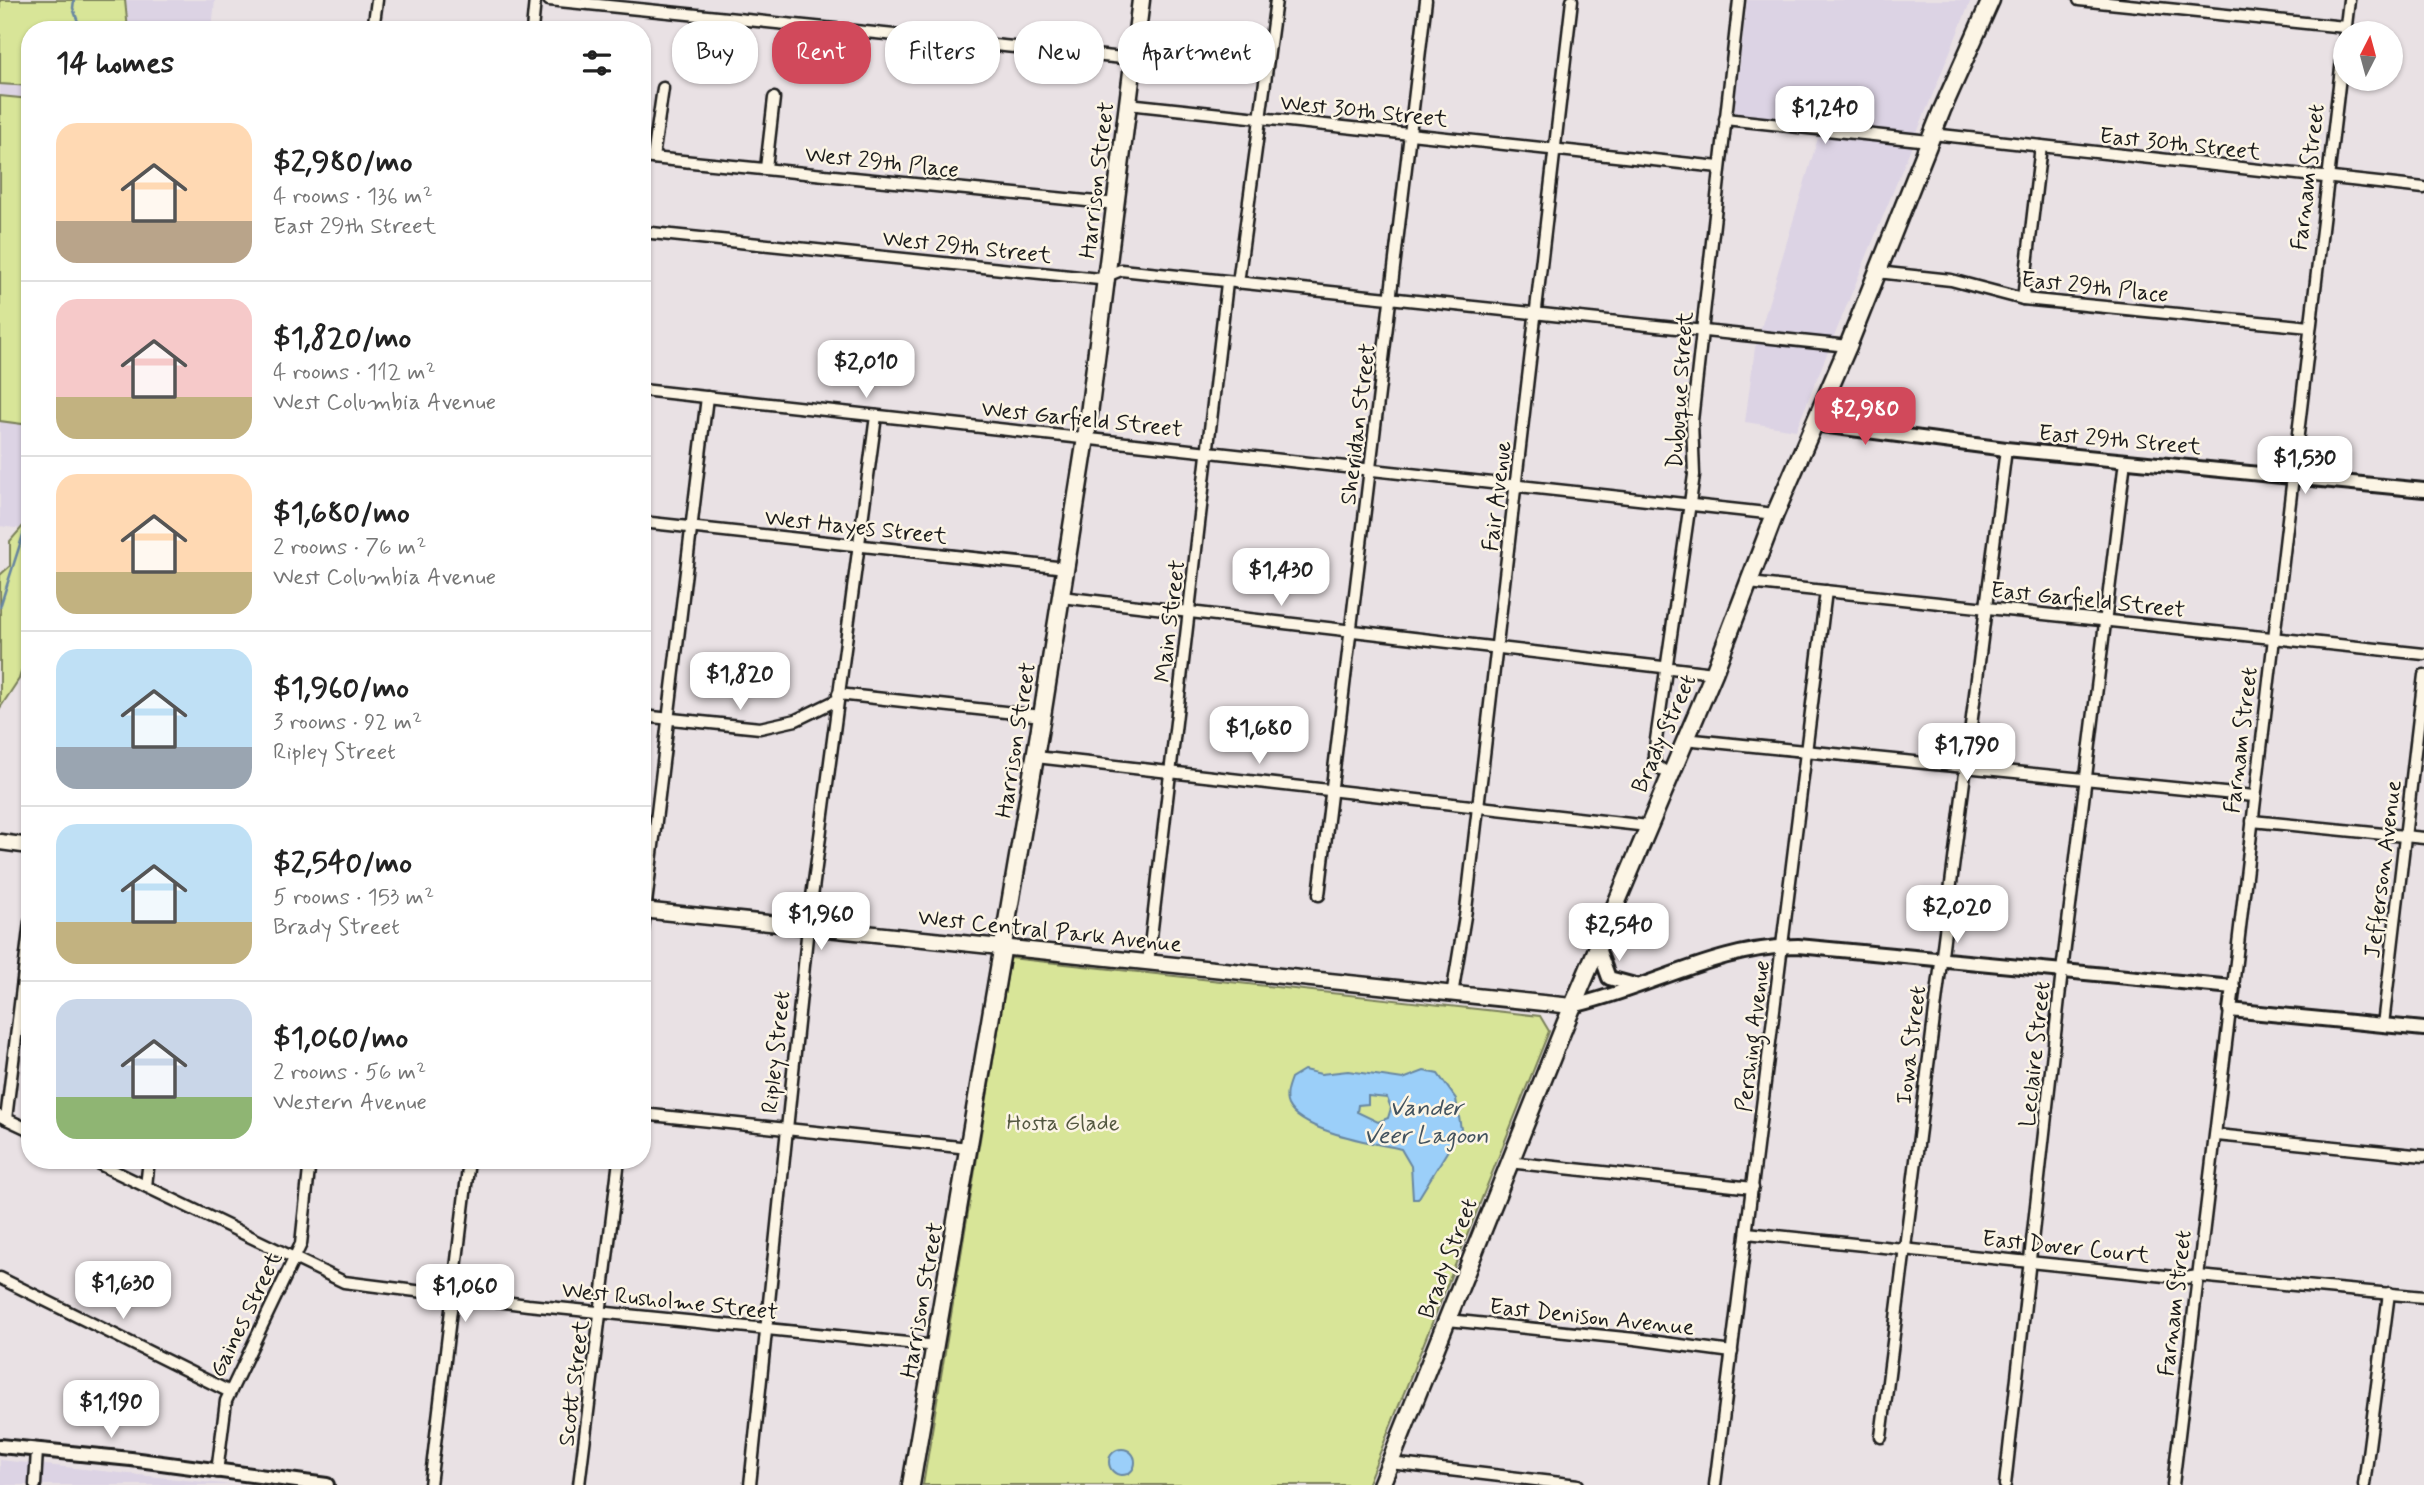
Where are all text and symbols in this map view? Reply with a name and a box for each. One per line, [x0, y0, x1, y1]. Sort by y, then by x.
chip: Buy [672, 21, 758, 84]
chip: Rent [772, 21, 871, 84]
chip: Filters [885, 21, 1000, 84]
chip: New [1014, 21, 1104, 84]
chip: Apartment [1118, 21, 1275, 84]
north arrow [2333, 21, 2403, 91]
map controls [2333, 21, 2403, 91]
text: 14 homes [56, 44, 174, 83]
icon: filters [578, 44, 616, 82]
pin: $1,240 [1768, 86, 1882, 146]
street label: West 30th Street [1278, 88, 1450, 136]
text: $1,240 [1791, 94, 1859, 124]
street label: Harrison Street [1073, 100, 1122, 260]
street label: Farnam Street [2285, 102, 2333, 252]
street label: East 30th Street [2098, 122, 2262, 168]
street label: West 29th Place [803, 140, 960, 186]
text: $2,980/mo [273, 143, 412, 182]
icon: home [112, 151, 196, 235]
text: 4 rooms · 136 m² [273, 182, 433, 212]
text: East 29th Street [273, 212, 436, 242]
street label: West 29th Street [881, 224, 1053, 272]
street label: East 29th Place [2020, 265, 2170, 311]
street label: Dubuque Street [1661, 310, 1701, 470]
text: $1,820/mo [273, 319, 411, 358]
icon: home [112, 327, 196, 411]
pin: $2,010 [809, 340, 923, 400]
street label: Sheridan Street [1334, 342, 1384, 507]
text: $2,010 [834, 348, 898, 378]
text: 4 rooms · 112 m² [273, 358, 436, 388]
text: West Columbia Avenue [273, 388, 496, 418]
pin: $2,980 [1808, 388, 1922, 447]
street label: West Garfield Street [980, 395, 1184, 445]
text: $2,980 [1831, 395, 1899, 425]
street label: East 29th Street [2037, 419, 2203, 463]
pin: $1,530 [2248, 436, 2362, 496]
street label: Fair Avenue [1476, 439, 1520, 553]
text: $1,530 [2273, 444, 2337, 474]
text: $1,680/mo [273, 494, 410, 533]
icon: home [112, 502, 196, 586]
street label: West Hayes Street [763, 503, 949, 553]
text: 2 rooms · 76 m² [273, 533, 426, 563]
pin: $1,430 [1224, 548, 1338, 608]
text: $1,430 [1249, 556, 1314, 586]
street label: Main Street [1149, 558, 1193, 684]
text: West Columbia Avenue [273, 563, 496, 593]
street label: East Garfield Street [1989, 576, 2187, 626]
pin: $1,820 [683, 652, 797, 712]
text: $1,820 [706, 660, 774, 690]
street label: Harrison Street [990, 660, 1044, 821]
street label: Farnam Street [2218, 665, 2266, 815]
text: $1,960/mo [273, 669, 409, 708]
street label: Brady Street [1625, 670, 1704, 798]
icon: home [112, 677, 196, 761]
pin: $1,680 [1202, 706, 1316, 766]
text: 3 rooms · 92 m² [273, 708, 422, 738]
text: $1,680 [1226, 714, 1292, 744]
pin: $1,790 [1910, 724, 2024, 783]
text: $1,790 [1934, 731, 2000, 761]
text: Ripley Street [273, 738, 396, 768]
street label: Jefferson Avenue [2358, 778, 2410, 960]
text: $2,540/mo [273, 844, 412, 883]
icon: home [112, 852, 196, 936]
text: 5 rooms · 153 m² [273, 883, 434, 913]
pin: $2,020 [1900, 886, 2014, 945]
pin: $1,960 [764, 892, 878, 952]
text: $2,020 [1922, 893, 1992, 923]
text: $1,960 [788, 900, 854, 930]
street label: West Central Park Avenue [916, 903, 1183, 961]
pin: $2,540 [1562, 904, 1676, 963]
text: $2,540 [1585, 911, 1653, 941]
text: Brady Street [273, 913, 400, 943]
street label: Pershing Avenue [1730, 959, 1780, 1114]
street label: Leclaire Street [2013, 980, 2059, 1128]
street label: Iowa Street [1890, 984, 1934, 1106]
street label: Ripley Street [756, 990, 798, 1115]
text: $1,060/mo [273, 1019, 408, 1058]
icon: home [112, 1027, 196, 1111]
text: 2 rooms · 56 m² [273, 1058, 426, 1088]
text: Western Avenue [273, 1088, 427, 1118]
water label: Vander Veer Lagoon [1363, 1093, 1489, 1152]
park label: Hosta Glade [1006, 1109, 1120, 1139]
street label: Brady Street [1412, 1194, 1486, 1323]
street label: Harrison Street [895, 1220, 951, 1381]
street label: East Dover Court [1981, 1224, 2151, 1272]
street label: Farnam Street [2152, 1228, 2200, 1378]
street label: Gaines Street [203, 1247, 290, 1383]
pin: $1,630 [66, 1262, 180, 1321]
pin: $1,060 [408, 1264, 522, 1324]
text: $1,630 [91, 1269, 155, 1299]
text: $1,060 [432, 1272, 498, 1302]
street label: West Rusholme Street [560, 1276, 780, 1328]
street label: East Denison Avenue [1488, 1292, 1696, 1344]
street label: Scott Street [552, 1318, 598, 1448]
pin: $1,190 [54, 1380, 168, 1440]
text: $1,190 [79, 1388, 143, 1418]

